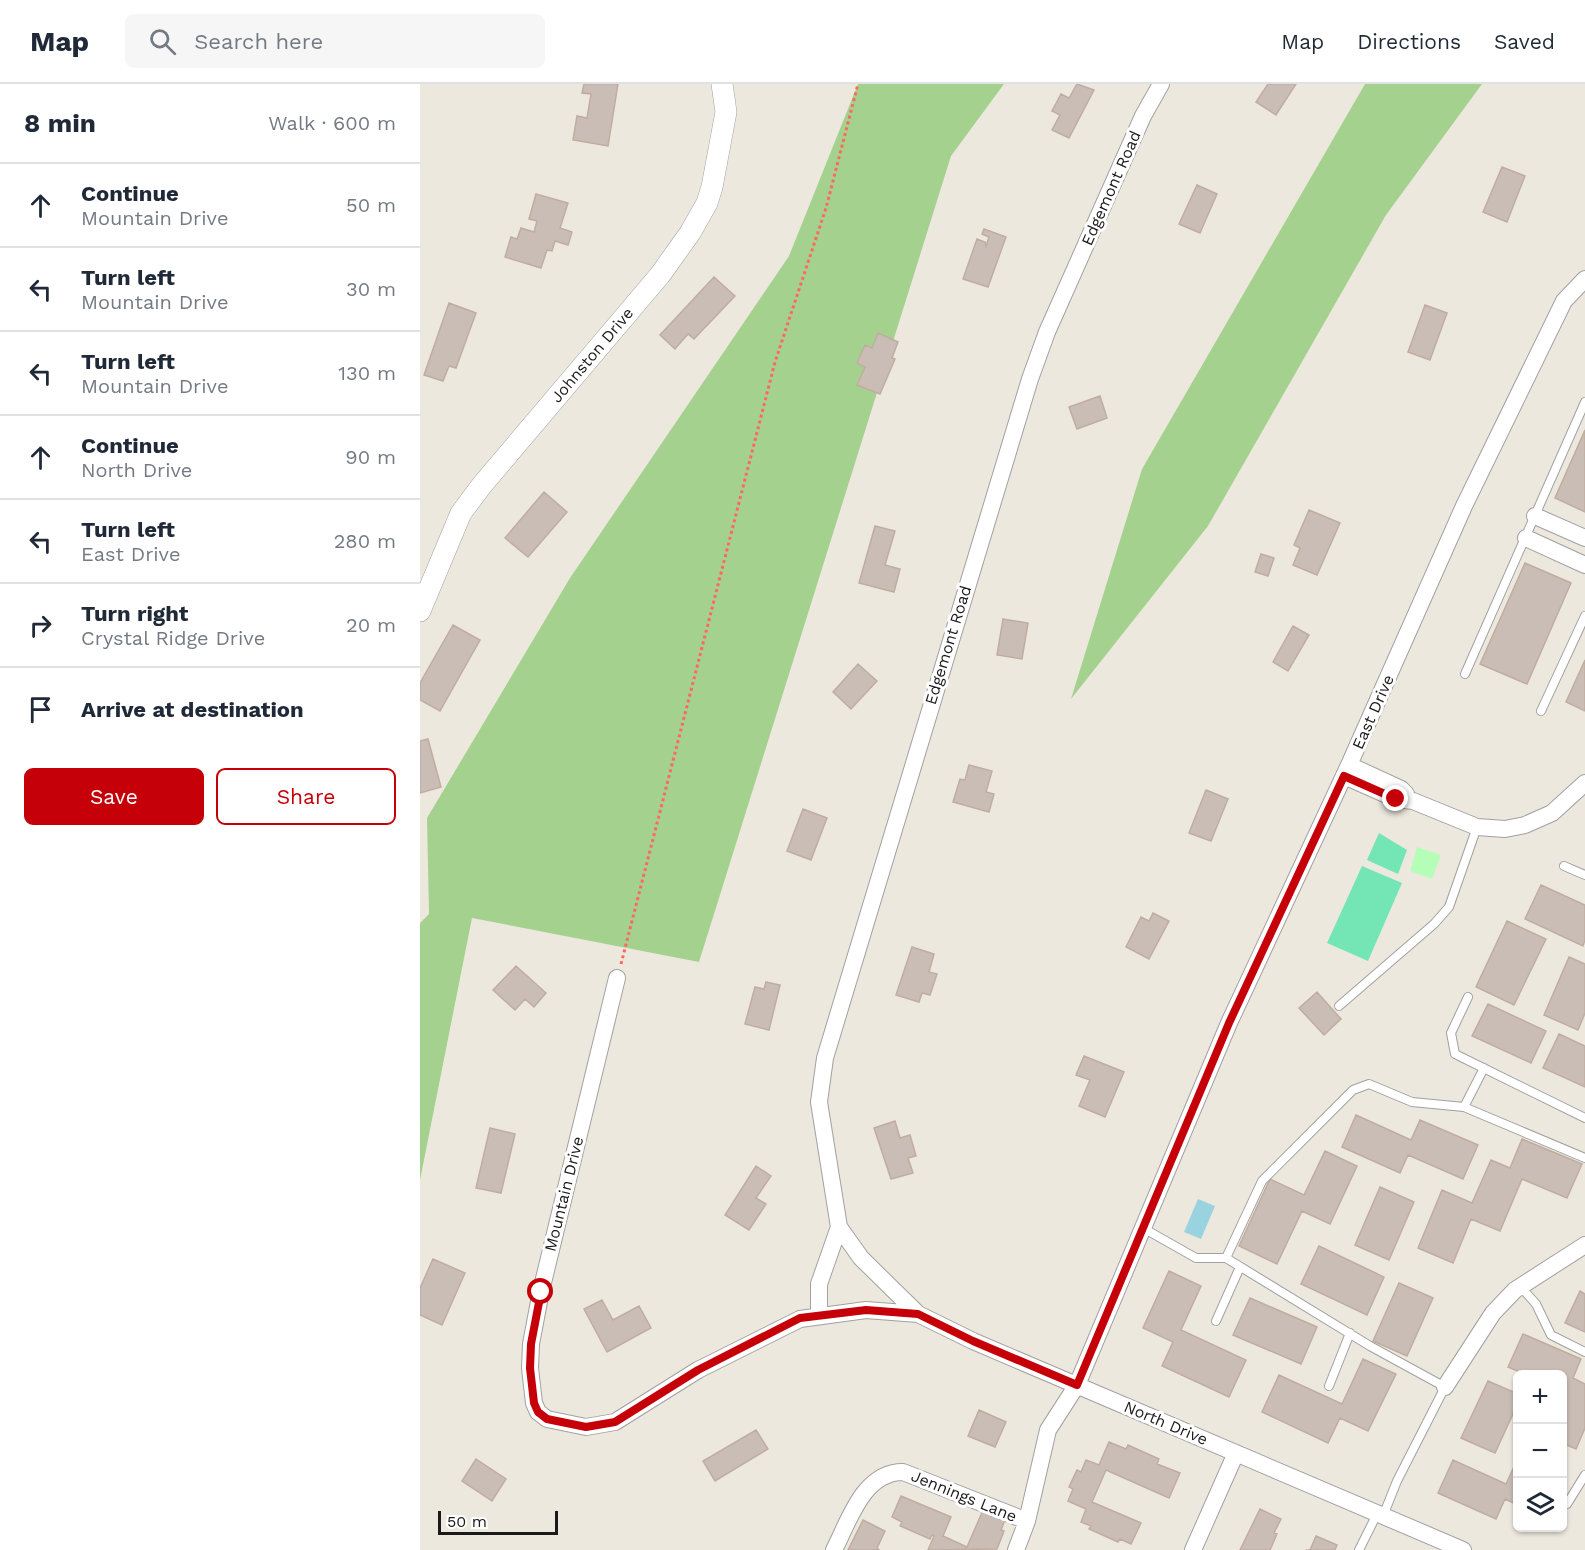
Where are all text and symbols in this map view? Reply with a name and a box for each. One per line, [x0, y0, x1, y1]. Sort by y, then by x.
search box [125, 14, 545, 68]
text: Map [30, 25, 89, 58]
icon: search [146, 25, 179, 58]
text: Search here [194, 29, 323, 54]
text: Map [1281, 29, 1324, 54]
text: Directions [1357, 29, 1461, 54]
text: Saved [1494, 29, 1555, 54]
text: 8 min [24, 108, 96, 138]
text: Walk · 600 m [268, 111, 396, 135]
street label: Edgemont Road [1077, 128, 1145, 248]
text: Continue [81, 181, 179, 206]
icon: ahead [24, 189, 57, 222]
text: 50 m [346, 193, 396, 217]
text: Mountain Drive [81, 206, 228, 230]
text: Turn left [81, 265, 175, 290]
icon: left [24, 273, 57, 306]
text: 30 m [346, 277, 396, 301]
text: Mountain Drive [81, 290, 228, 314]
street label: Johnston Drive [547, 304, 637, 406]
text: Turn left [81, 349, 175, 374]
icon: left [24, 357, 57, 390]
text: 130 m [338, 361, 396, 385]
text: Mountain Drive [81, 374, 228, 398]
text: Continue [81, 433, 179, 458]
icon: ahead [24, 441, 57, 474]
text: 90 m [345, 445, 396, 469]
text: North Drive [81, 458, 192, 482]
text: Turn left [81, 517, 175, 542]
icon: left [24, 525, 57, 558]
text: 280 m [334, 529, 396, 553]
text: East Drive [81, 542, 181, 566]
street label: Edgemont Road [921, 583, 975, 707]
text: Turn right [81, 601, 188, 626]
icon: right [24, 609, 57, 642]
text: 20 m [346, 613, 396, 637]
text: Crystal Ridge Drive [81, 626, 265, 650]
street label: East Drive [1348, 672, 1398, 752]
icon: arrive [24, 693, 57, 726]
text: Arrive at destination [81, 697, 304, 722]
button: Save [24, 768, 204, 825]
button: Share [216, 768, 396, 825]
route end [1382, 785, 1408, 811]
street label: Mountain Drive [541, 1134, 587, 1254]
route start [527, 1278, 553, 1304]
map controls [1513, 1370, 1567, 1532]
button: + [1513, 1370, 1567, 1424]
street label: North Drive [1121, 1397, 1211, 1449]
button: − [1513, 1424, 1567, 1478]
street label: Jennings Lane [908, 1466, 1020, 1526]
button: layers [1513, 1478, 1567, 1532]
scale bar [438, 1508, 558, 1536]
text: 50 m [447, 1512, 487, 1531]

